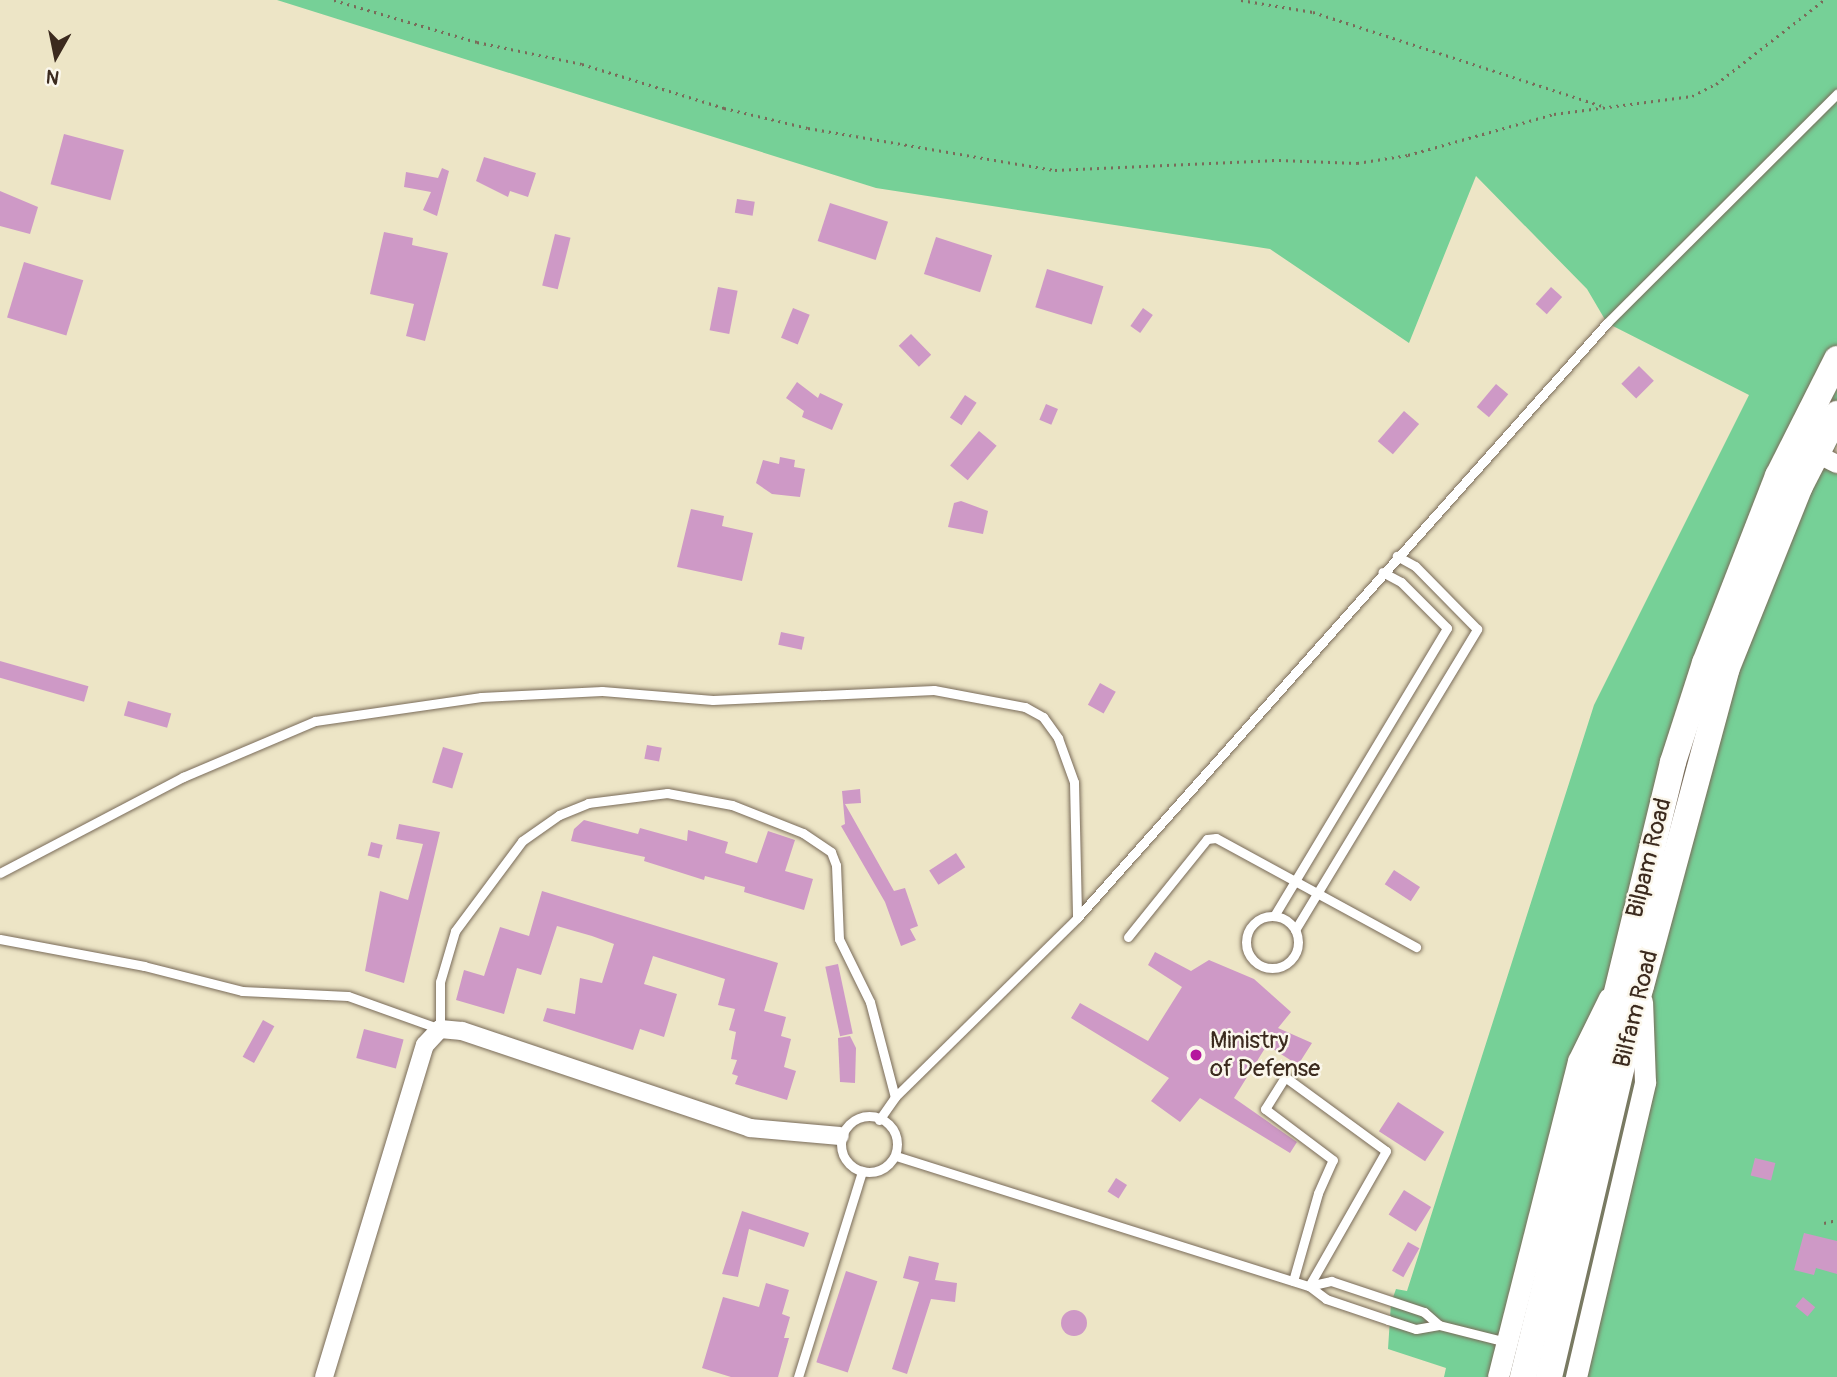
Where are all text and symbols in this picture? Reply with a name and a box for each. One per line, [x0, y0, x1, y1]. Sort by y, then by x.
north arrow [21, 21, 91, 91]
text: N [44, 64, 61, 90]
street label: Bilpam Road [1620, 795, 1678, 921]
street label: Bilfam Road [1608, 947, 1664, 1071]
place label: Ministry of Defense [1210, 1027, 1320, 1083]
marker: Ministry of Defense [1188, 1047, 1204, 1063]

